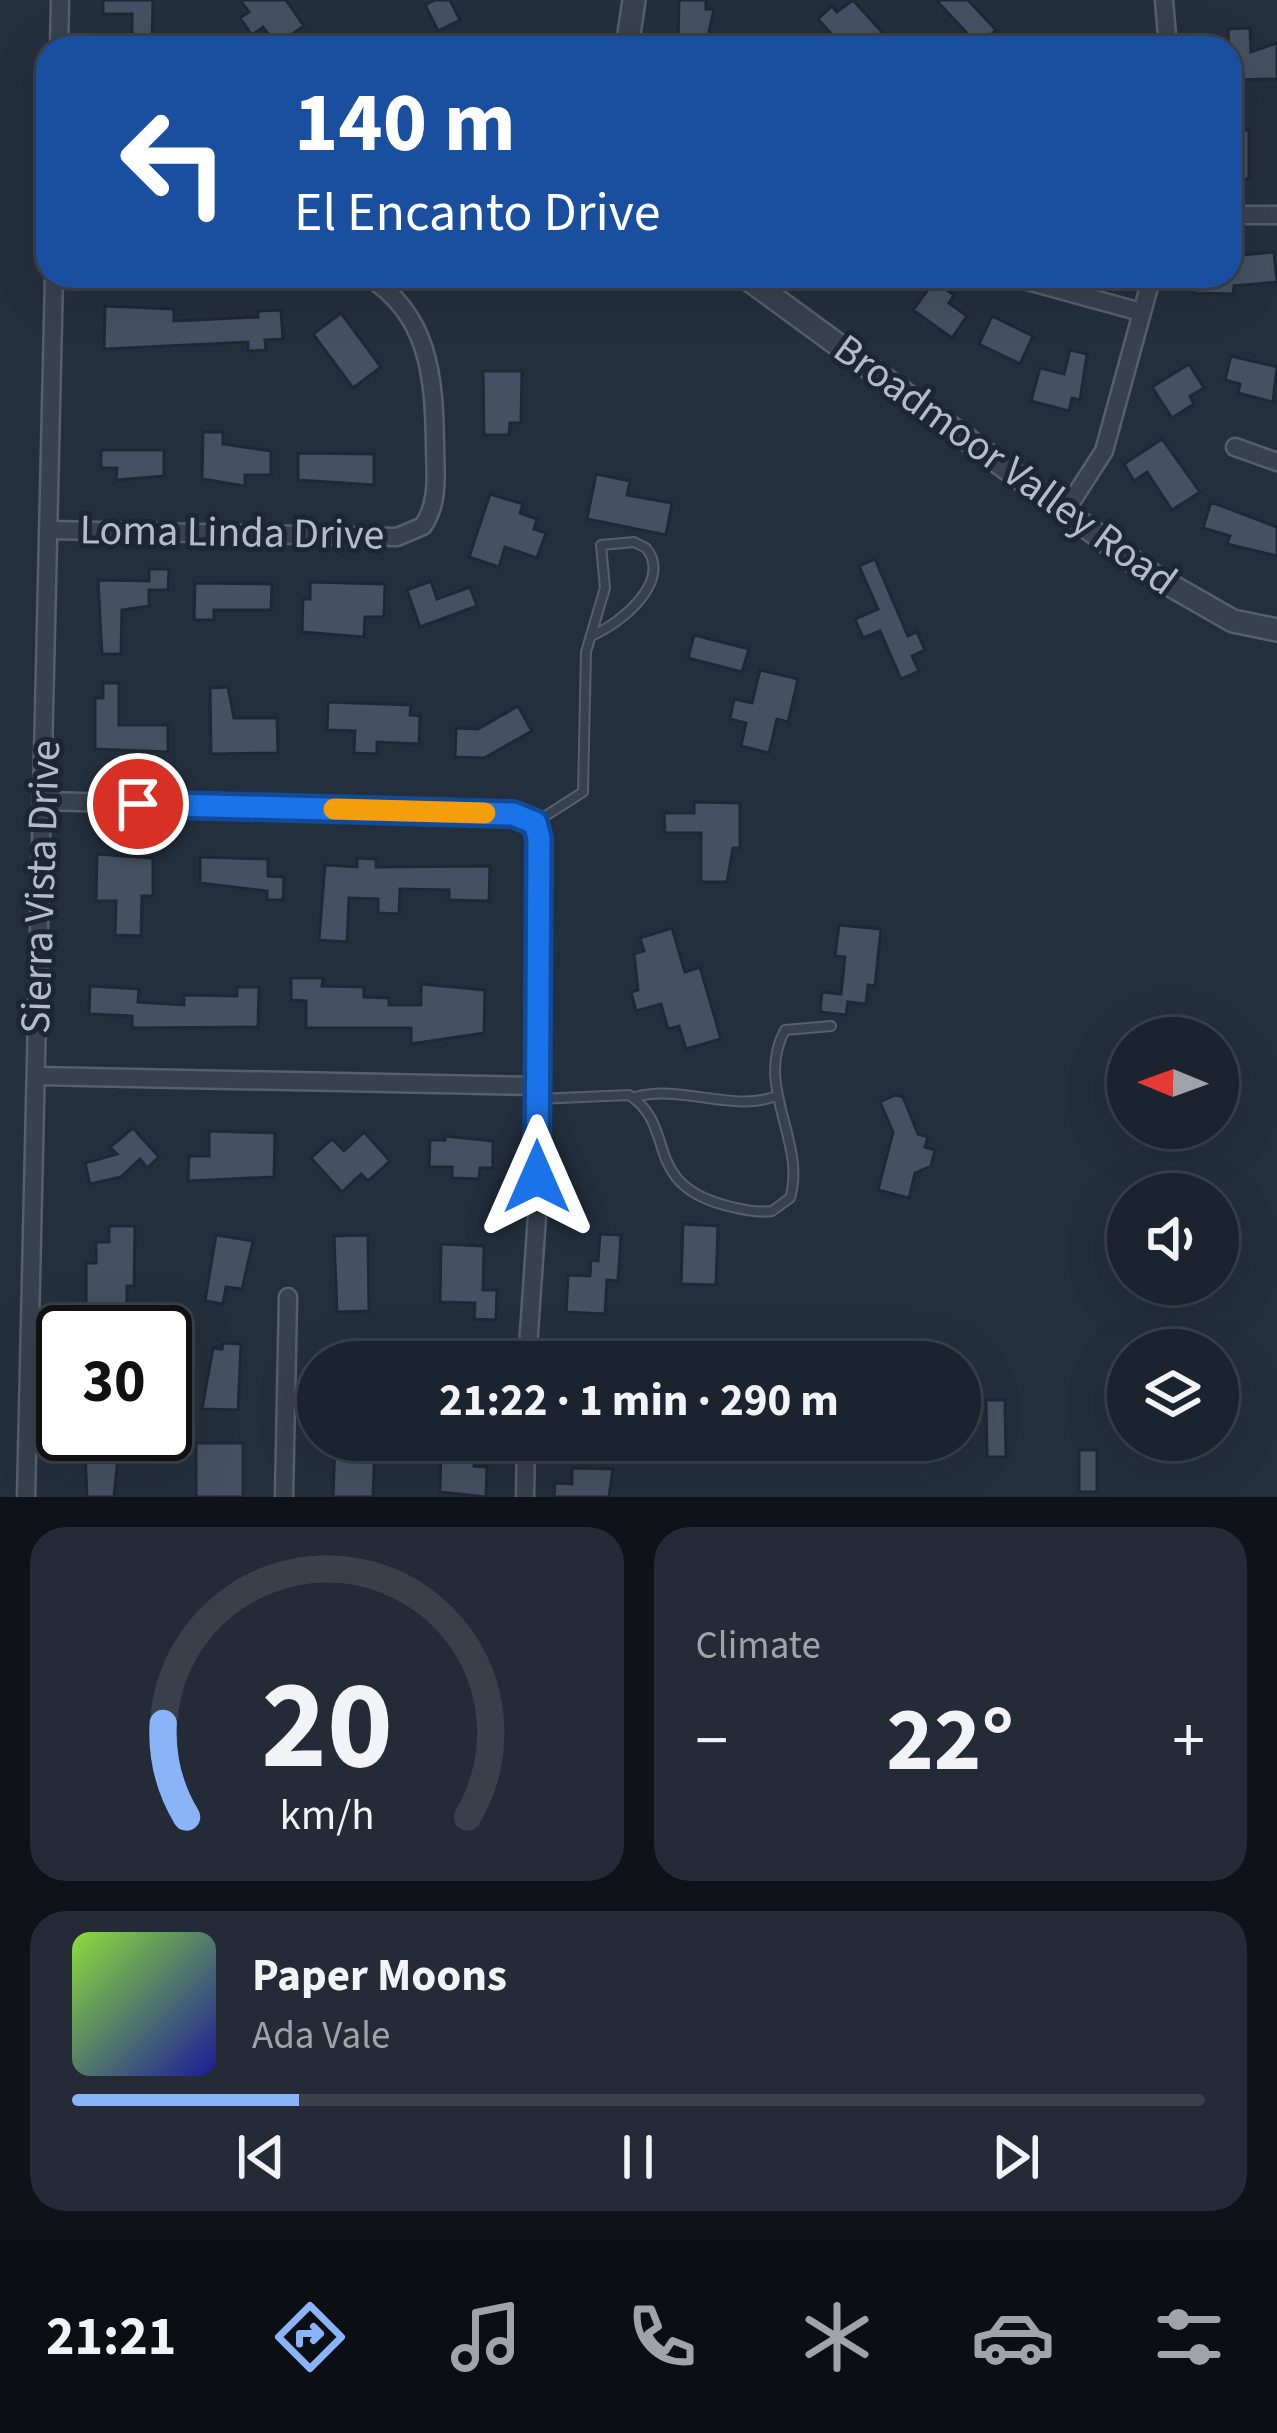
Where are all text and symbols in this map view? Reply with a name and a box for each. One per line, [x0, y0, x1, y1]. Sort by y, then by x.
text: 140 m [294, 64, 516, 184]
icon: left [96, 84, 252, 240]
text: El Encanto Drive [294, 175, 660, 252]
street label: Broadmoor Valley Road [821, 320, 1189, 610]
street label: Loma Linda Drive [79, 500, 385, 566]
street label: Sierra Vista Drive [6, 739, 76, 1035]
pin [87, 753, 189, 855]
icon: arrive [105, 771, 171, 837]
north arrow [1107, 1017, 1239, 1149]
map controls [1107, 1017, 1239, 1461]
position arrow [474, 1114, 600, 1240]
button: sound [1107, 1173, 1239, 1305]
speed limit sign: 30 [36, 1305, 192, 1461]
button: layers [1107, 1329, 1239, 1461]
text: 21:22 · 1 min · 290 m [439, 1369, 839, 1433]
text: Climate [696, 1618, 821, 1674]
text: 20 [261, 1638, 393, 1816]
text: 22° [886, 1677, 1014, 1805]
text: − [696, 1694, 728, 1788]
text: + [1172, 1694, 1205, 1788]
text: km/h [279, 1785, 374, 1846]
text: Paper Moons [252, 1944, 507, 2008]
text: Ada Vale [252, 2008, 390, 2064]
icon: previous [228, 2124, 294, 2190]
icon: pause [605, 2124, 671, 2190]
icon: next [983, 2124, 1049, 2190]
icon: directions [268, 2295, 352, 2379]
icon: music [444, 2295, 528, 2379]
icon: phone [620, 2295, 704, 2379]
icon: climate [795, 2295, 879, 2379]
icon: car [971, 2295, 1055, 2379]
icon: filters [1147, 2295, 1231, 2379]
text: 21:21 [46, 2299, 176, 2376]

